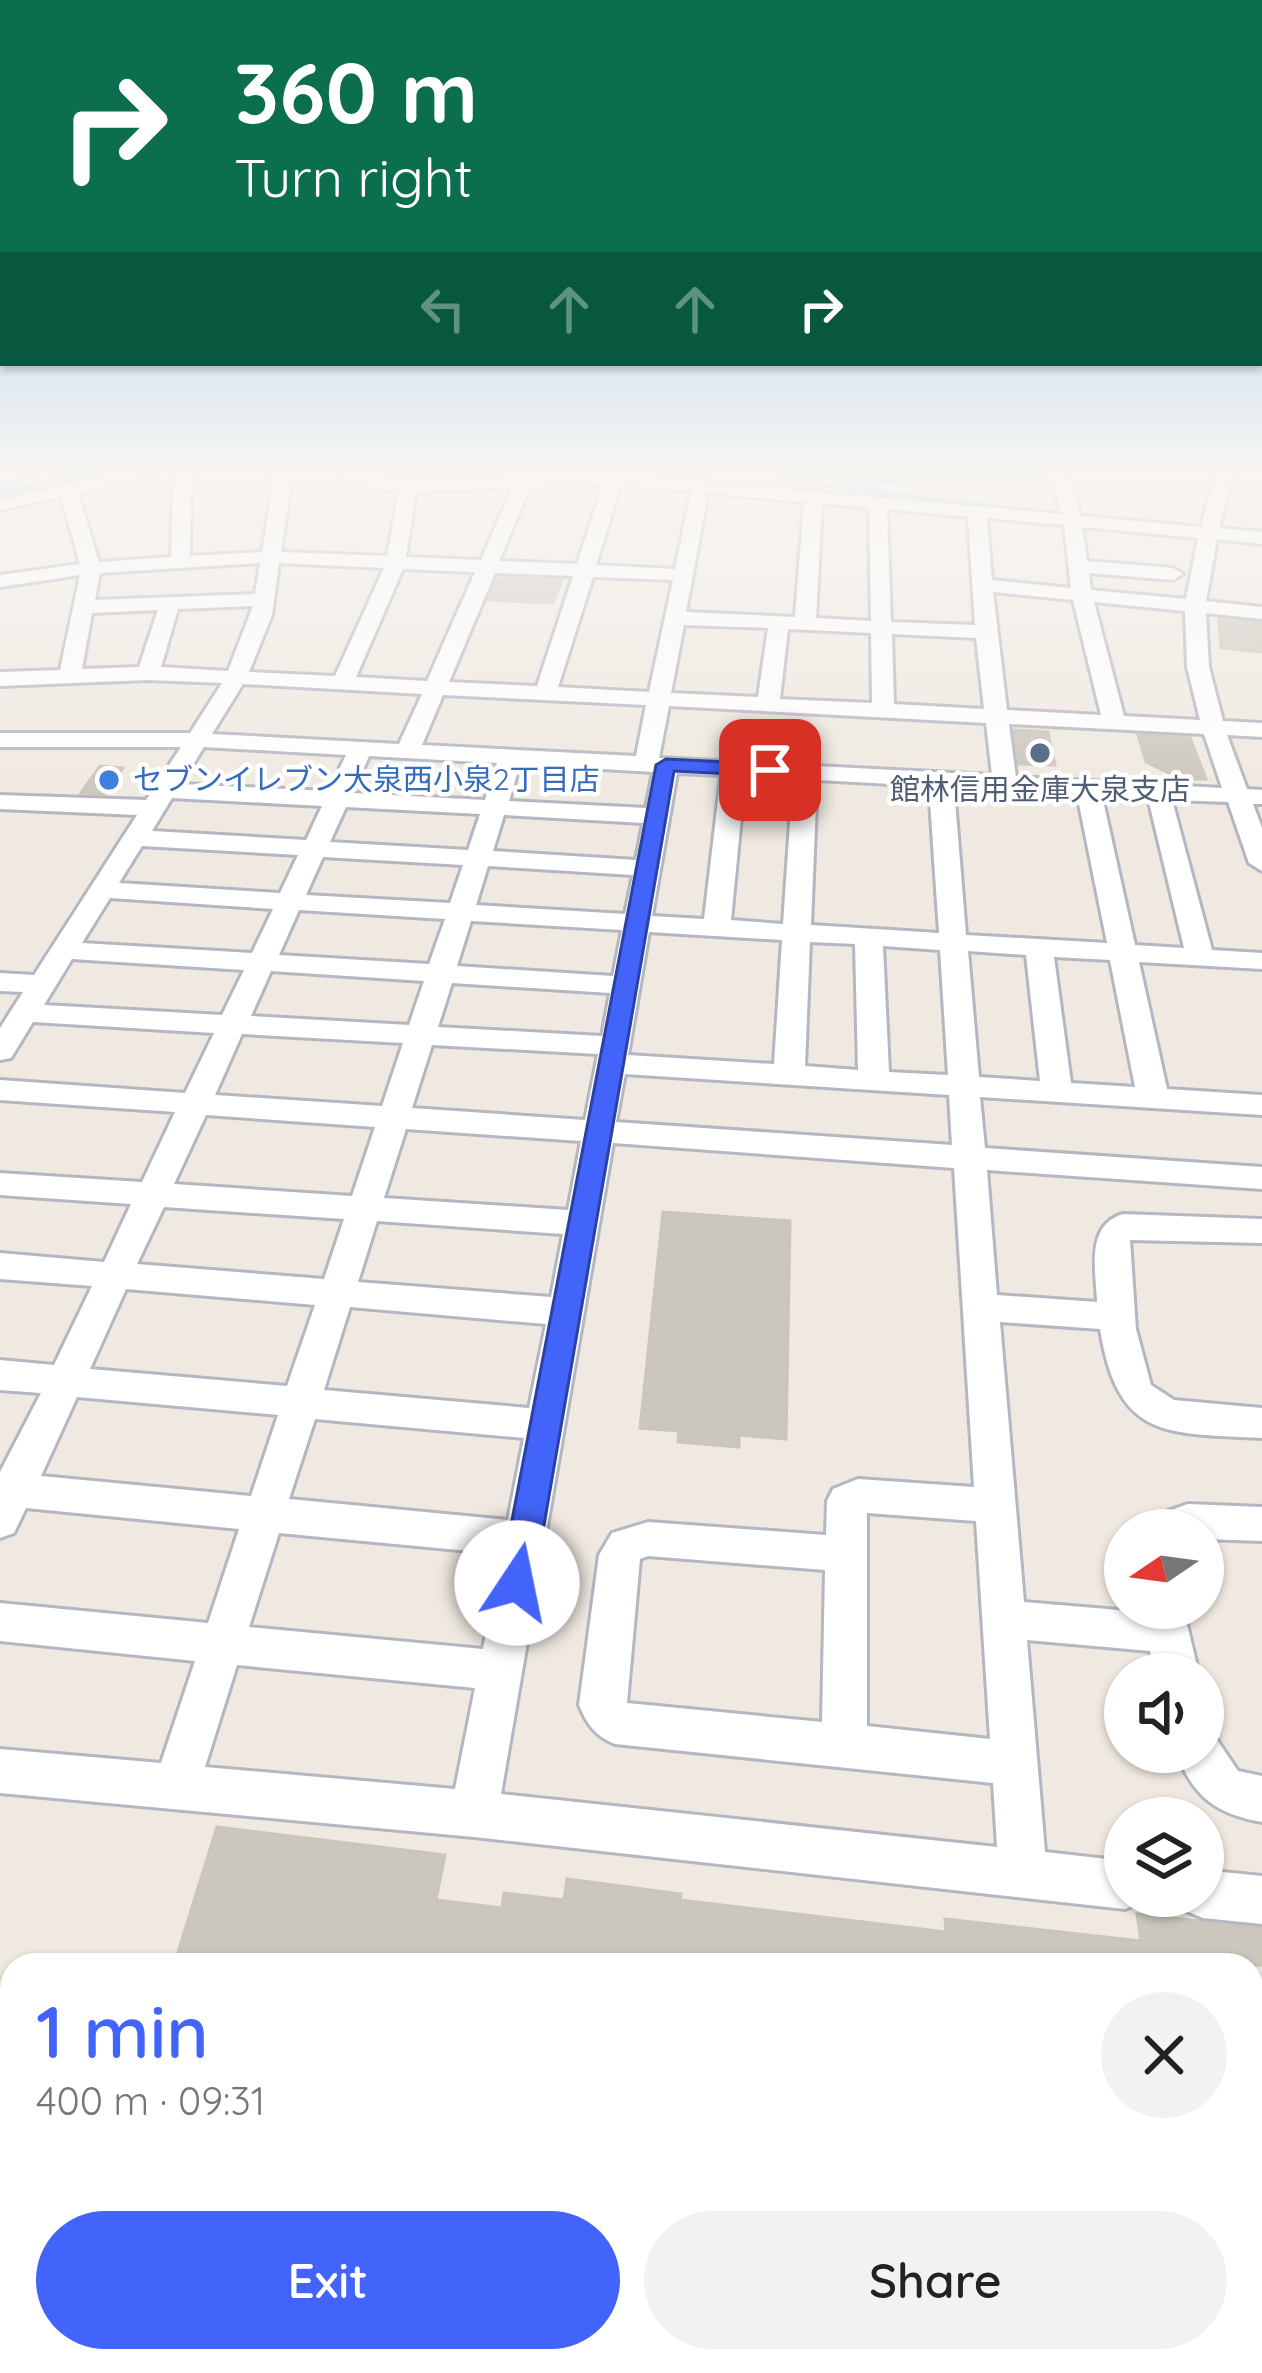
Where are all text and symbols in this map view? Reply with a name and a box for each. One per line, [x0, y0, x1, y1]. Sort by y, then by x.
text: 360 m [234, 39, 478, 144]
icon: right [36, 48, 192, 204]
text: Turn right [234, 143, 473, 211]
icon: left [410, 276, 476, 342]
icon: ahead [536, 276, 602, 342]
icon: ahead [662, 276, 728, 342]
icon: right [788, 276, 854, 342]
pin [719, 719, 821, 821]
icon: arrive [737, 737, 803, 803]
marker: 館林信用金庫大泉支店 [1027, 740, 1053, 766]
place label: セブンイレブン大泉西小泉2丁目店 [133, 760, 600, 798]
marker: セブンイレブン大泉西小泉2丁目店 [96, 767, 122, 793]
place label: 館林信用金庫大泉支店 [890, 770, 1190, 808]
north arrow [1104, 1509, 1224, 1629]
map controls [1104, 1509, 1224, 1917]
position arrow [454, 1520, 580, 1646]
button: sound [1104, 1653, 1224, 1773]
button: layers [1104, 1797, 1224, 1917]
text: 1 min [36, 1986, 209, 2076]
button: close [1101, 1992, 1227, 2118]
text: 400 m · 09:31 [36, 2076, 265, 2125]
button: Exit [36, 2211, 620, 2349]
button: Share [644, 2211, 1227, 2349]

